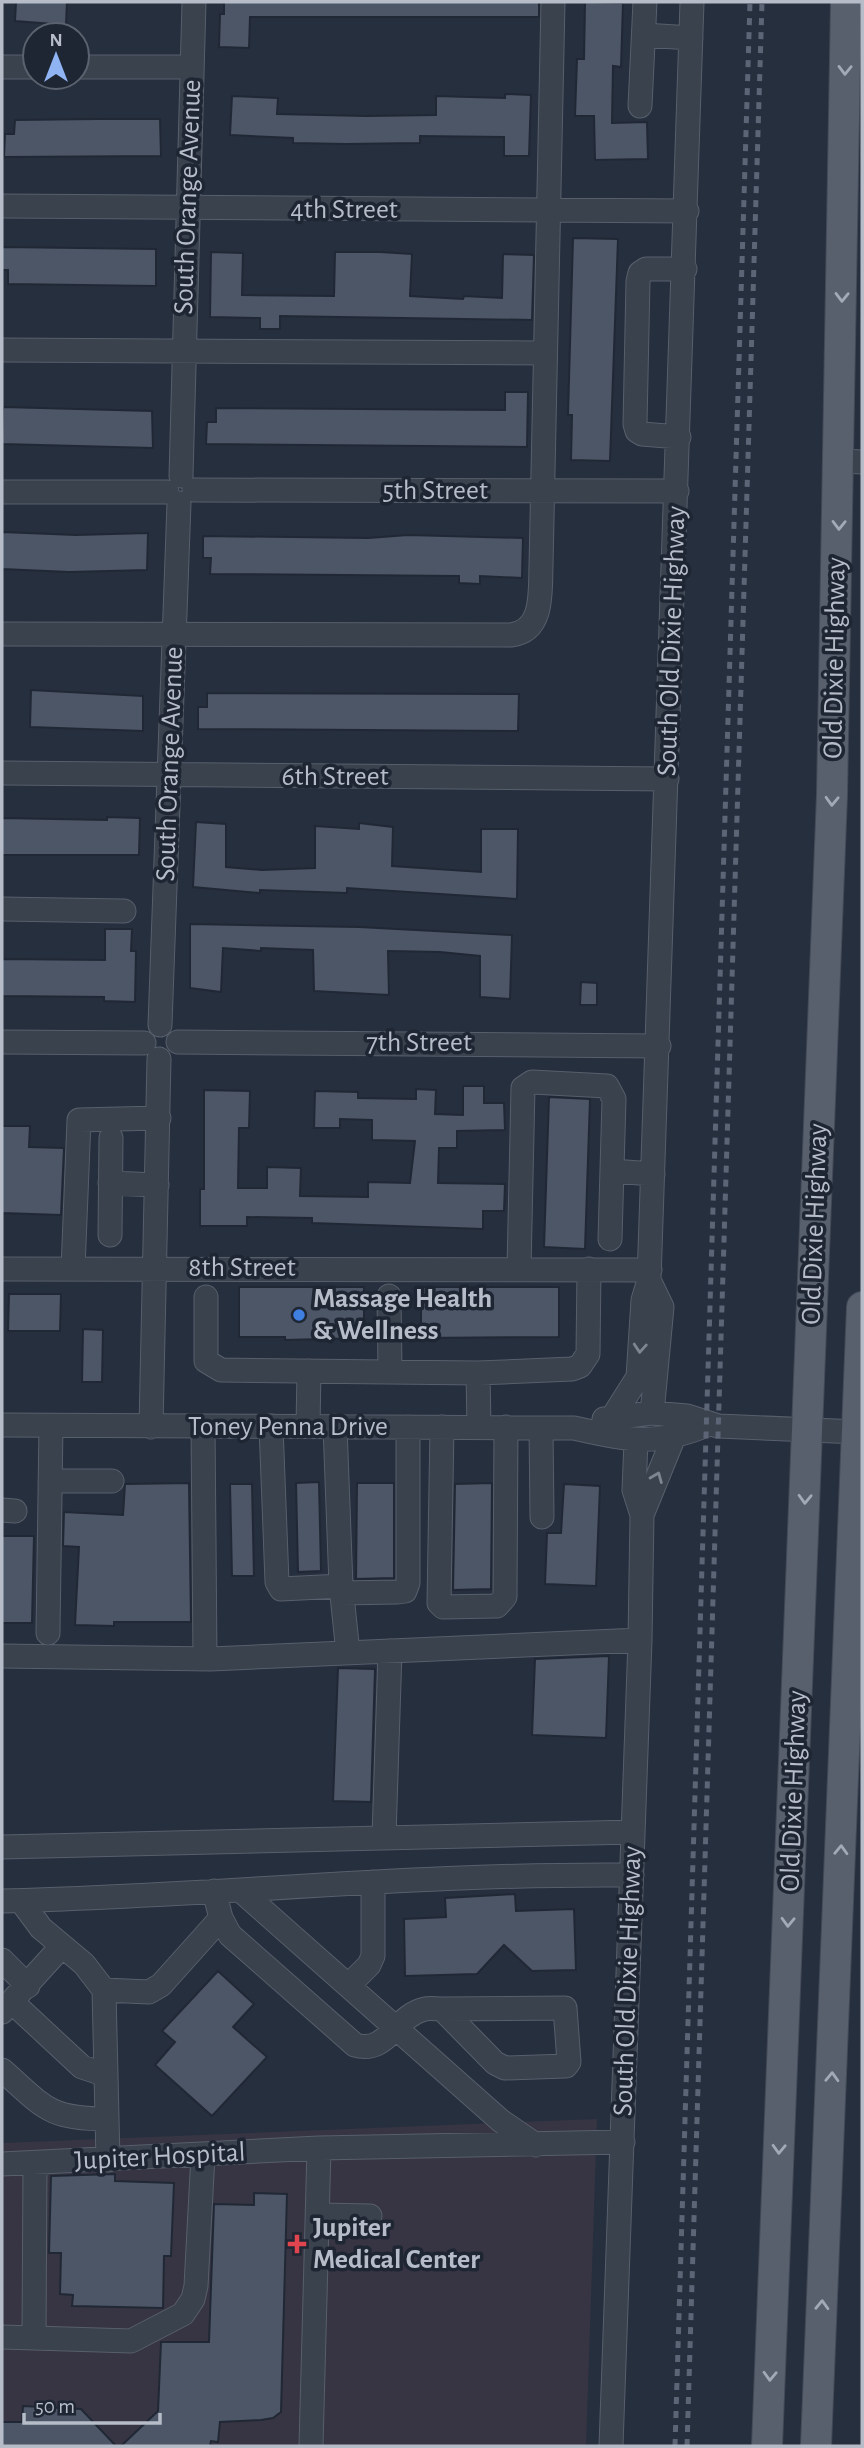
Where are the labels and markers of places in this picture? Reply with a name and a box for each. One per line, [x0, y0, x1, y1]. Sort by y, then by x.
place label: Massage Health & Wellness [313, 1285, 492, 1345]
marker: Massage Health & Wellness [291, 1307, 307, 1323]
place label: Jupiter Medical Center [313, 2214, 480, 2274]
marker: Jupiter Medical Center [287, 2234, 307, 2254]

